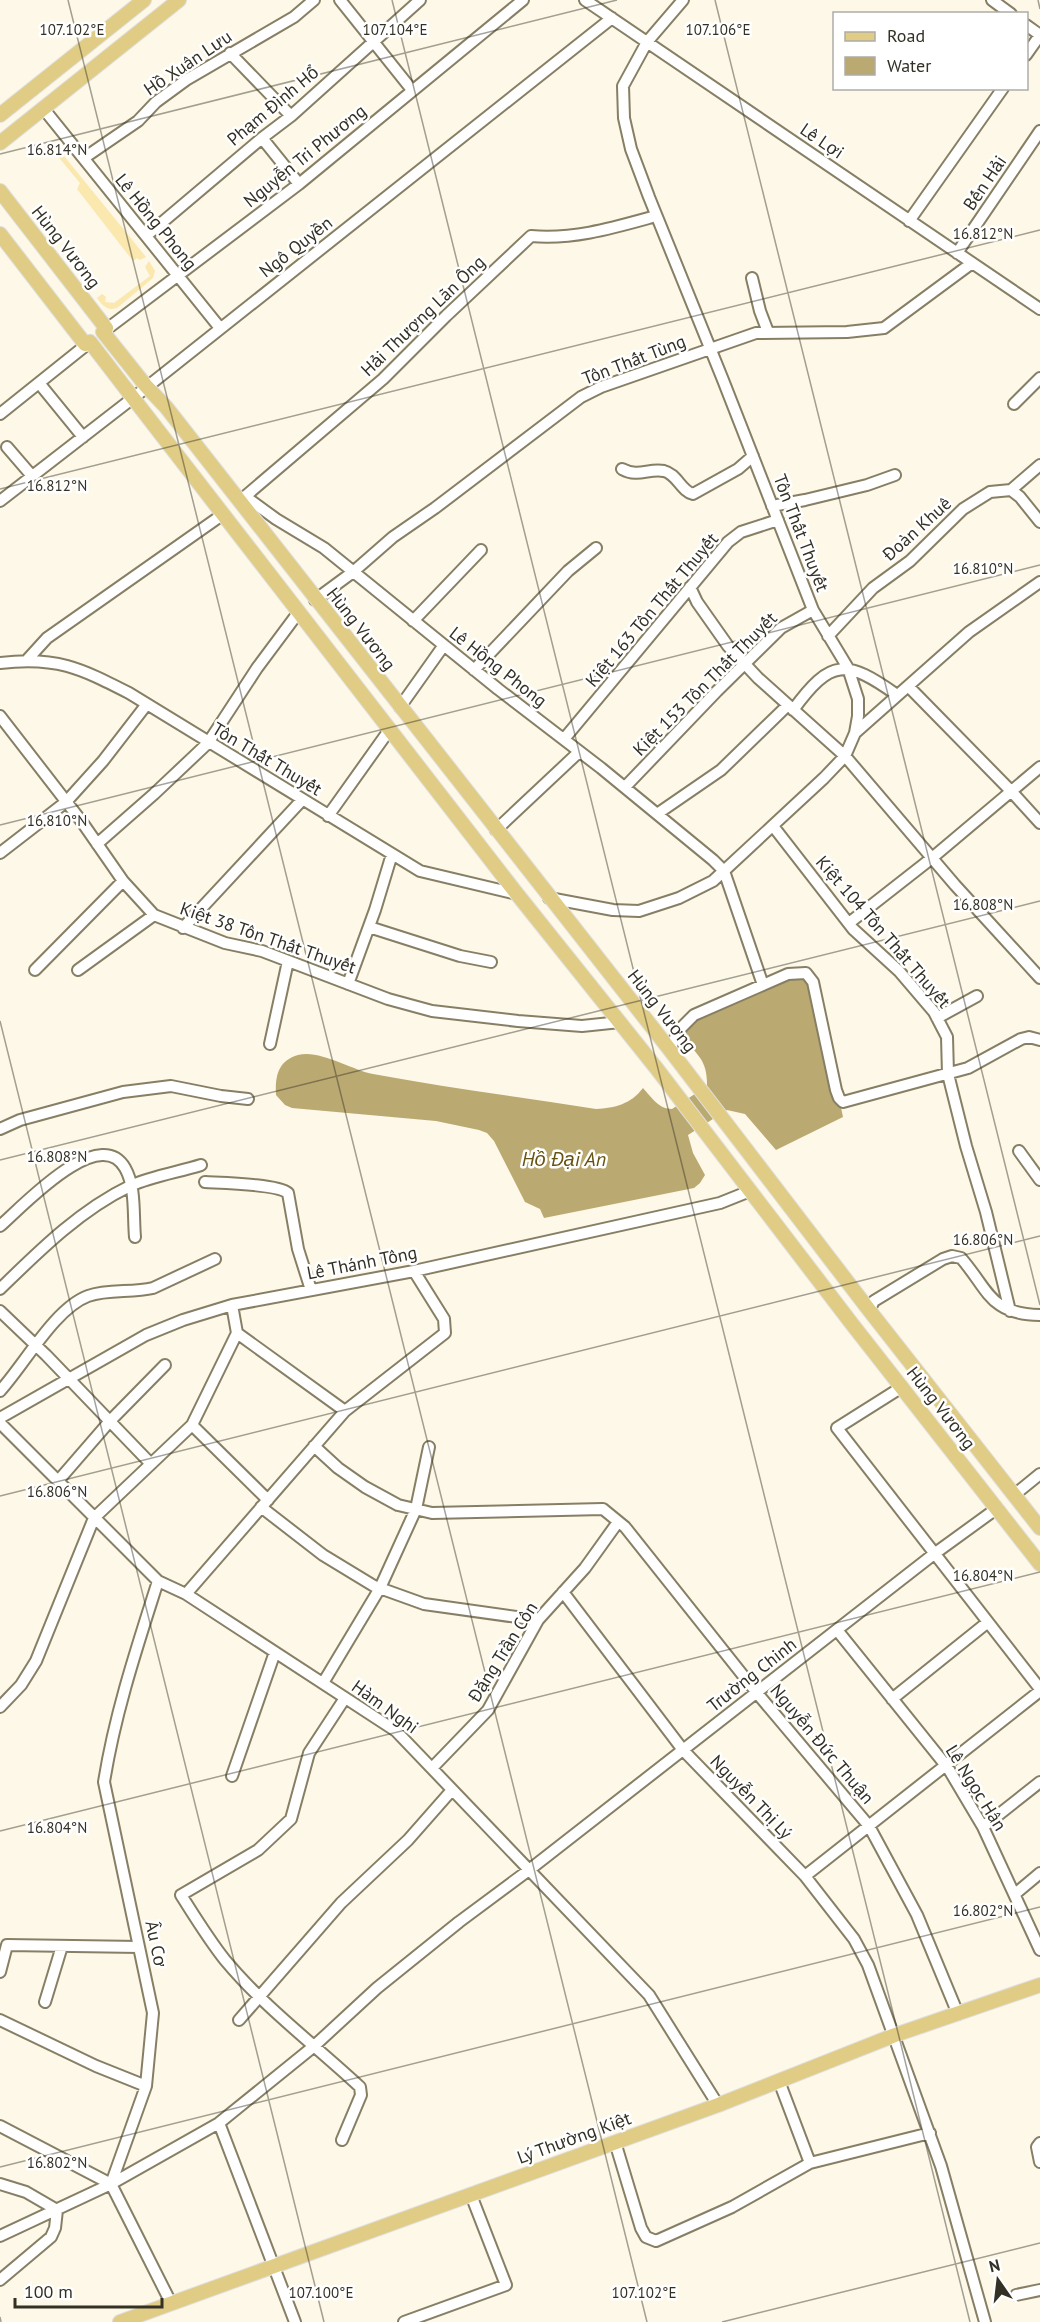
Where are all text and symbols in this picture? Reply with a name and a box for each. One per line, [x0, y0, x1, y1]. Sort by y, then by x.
legend [833, 12, 1028, 90]
text: 107.102°E [39, 20, 105, 39]
text: 107.104°E [362, 20, 428, 39]
text: 107.106°E [685, 20, 751, 39]
text: Road [887, 24, 925, 47]
street label: Hồ Xuân Lưu [139, 25, 236, 100]
text: Water [887, 54, 931, 77]
street label: Phạm Đình Hổ [222, 61, 323, 151]
street label: Nguyễn Tri Phương [239, 99, 371, 212]
street label: Lê Lợi [796, 118, 849, 164]
text: 16.814°N [27, 140, 87, 159]
street label: Bến Hải [958, 151, 1011, 215]
street label: Lê Hồng Phong [110, 169, 202, 275]
street label: Hùng Vương [27, 201, 106, 293]
street label: Ngô Quyền [255, 211, 337, 282]
text: 16.812°N [953, 224, 1013, 243]
street label: Hải Thượng Lãn Ông [356, 250, 490, 381]
street label: Tôn Thất Tùng [579, 329, 689, 390]
street label: Tôn Thất Thuyết [769, 471, 834, 595]
text: 16.812°N [27, 476, 87, 495]
street label: Đoàn Khuê [877, 492, 956, 566]
street label: Kiệt 163 Tôn Thất Thuyết [580, 528, 723, 692]
text: 16.810°N [953, 559, 1013, 578]
street label: Hùng Vương [322, 583, 401, 675]
street label: Kiệt 153 Tôn Thất Thuyết [628, 607, 782, 761]
street label: Lê Hồng Phong [445, 621, 552, 712]
street label: Tôn Thất Thuyết [208, 717, 326, 800]
text: 16.810°N [27, 811, 87, 830]
street label: Kiệt 104 Tôn Thất Thuyết [811, 851, 956, 1013]
text: 16.808°N [953, 895, 1013, 914]
street label: Kiệt 38 Tôn Thất Thuyết [177, 897, 359, 978]
street label: Hùng Vương [623, 965, 702, 1057]
water label: Hồ Đại An [522, 1146, 606, 1172]
text: 16.808°N [27, 1147, 87, 1166]
text: 16.806°N [953, 1230, 1013, 1249]
street label: Lê Thánh Tông [305, 1241, 419, 1284]
street label: Hùng Vương [902, 1362, 981, 1454]
text: 16.806°N [27, 1482, 87, 1501]
text: 16.804°N [953, 1566, 1013, 1585]
street label: Đặng Trần Côn [462, 1597, 542, 1707]
street label: Trường Chinh [702, 1633, 801, 1717]
street label: Hàm Nghi [347, 1675, 423, 1739]
street label: Nguyễn Đức Thuận [765, 1679, 879, 1808]
street label: Lê Ngọc Hân [941, 1740, 1012, 1835]
street label: Nguyễn Thị Lý [705, 1750, 798, 1844]
text: 16.804°N [27, 1818, 87, 1837]
text: 16.802°N [953, 1901, 1013, 1920]
street label: Âu Cơ [140, 1918, 173, 1970]
street label: Lý Thường Kiệt [514, 2106, 634, 2169]
text: 16.802°N [27, 2153, 87, 2172]
north arrow [968, 2250, 1028, 2310]
text: N [987, 2254, 1002, 2276]
scale bar [15, 2271, 162, 2309]
text: 100 m [24, 2280, 73, 2303]
text: 107.100°E [288, 2283, 354, 2302]
text: 107.102°E [611, 2283, 677, 2302]

